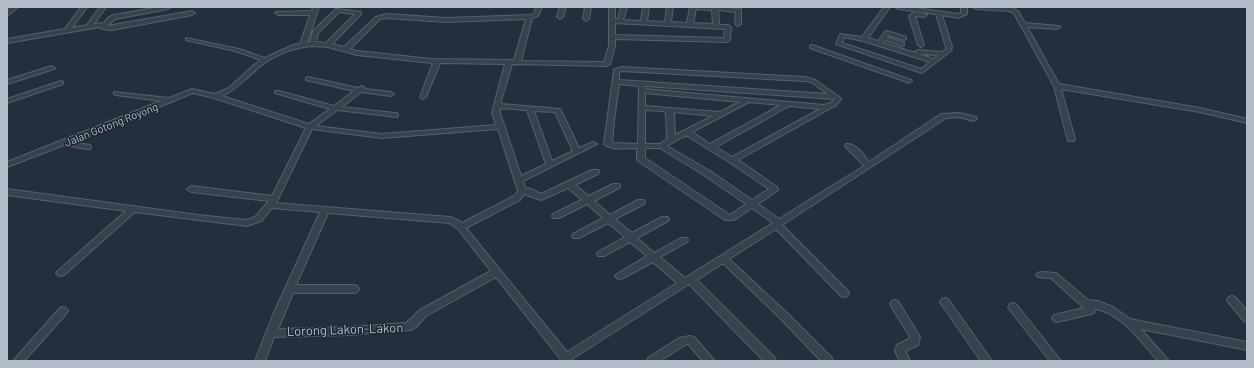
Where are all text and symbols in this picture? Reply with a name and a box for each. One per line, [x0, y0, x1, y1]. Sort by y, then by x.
street label: Jalan Gotong Royong [62, 99, 160, 149]
street label: Lorong Lakon-Lakon [286, 319, 404, 339]

